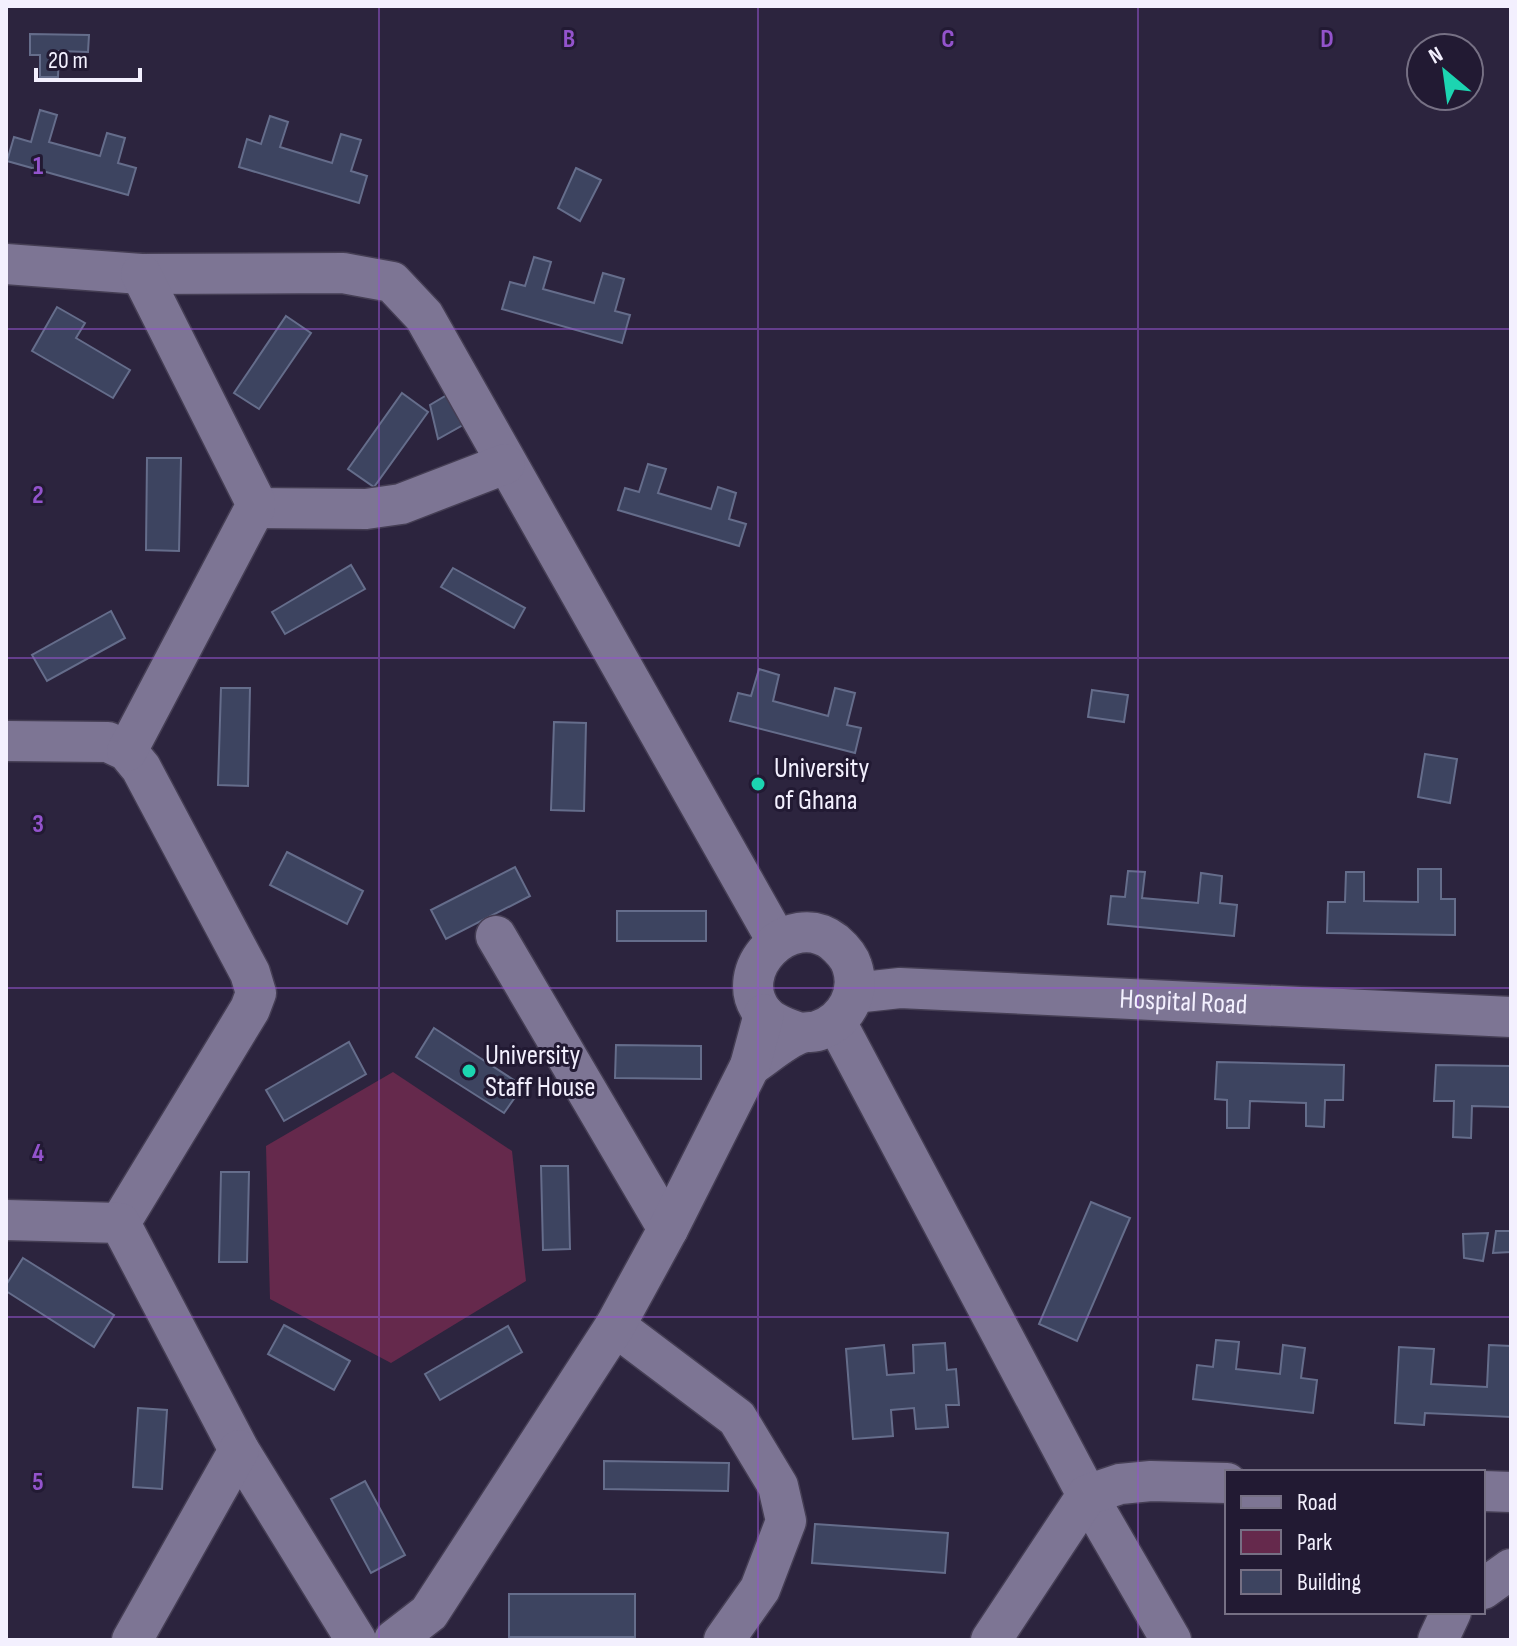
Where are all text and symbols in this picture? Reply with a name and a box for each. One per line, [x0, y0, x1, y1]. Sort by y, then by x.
text: B [563, 24, 575, 55]
text: C [941, 24, 955, 55]
text: D [1320, 24, 1334, 55]
scale bar [36, 32, 140, 82]
north arrow [1405, 32, 1485, 112]
text: N [1424, 41, 1448, 70]
text: 20 m [48, 46, 88, 75]
text: 1 [33, 151, 43, 182]
text: 2 [32, 480, 44, 511]
place label: University of Ghana [774, 752, 869, 817]
marker: University of Ghana [749, 775, 767, 793]
text: 3 [32, 809, 44, 840]
street label: Hospital Road [1119, 982, 1248, 1021]
place label: University Staff House [485, 1039, 596, 1104]
marker: University Staff House [460, 1062, 478, 1080]
text: 4 [32, 1138, 44, 1169]
text: 5 [32, 1467, 44, 1498]
legend [1225, 1470, 1485, 1614]
text: Road [1297, 1488, 1337, 1517]
text: Park [1297, 1528, 1332, 1557]
text: Building [1297, 1568, 1361, 1597]

